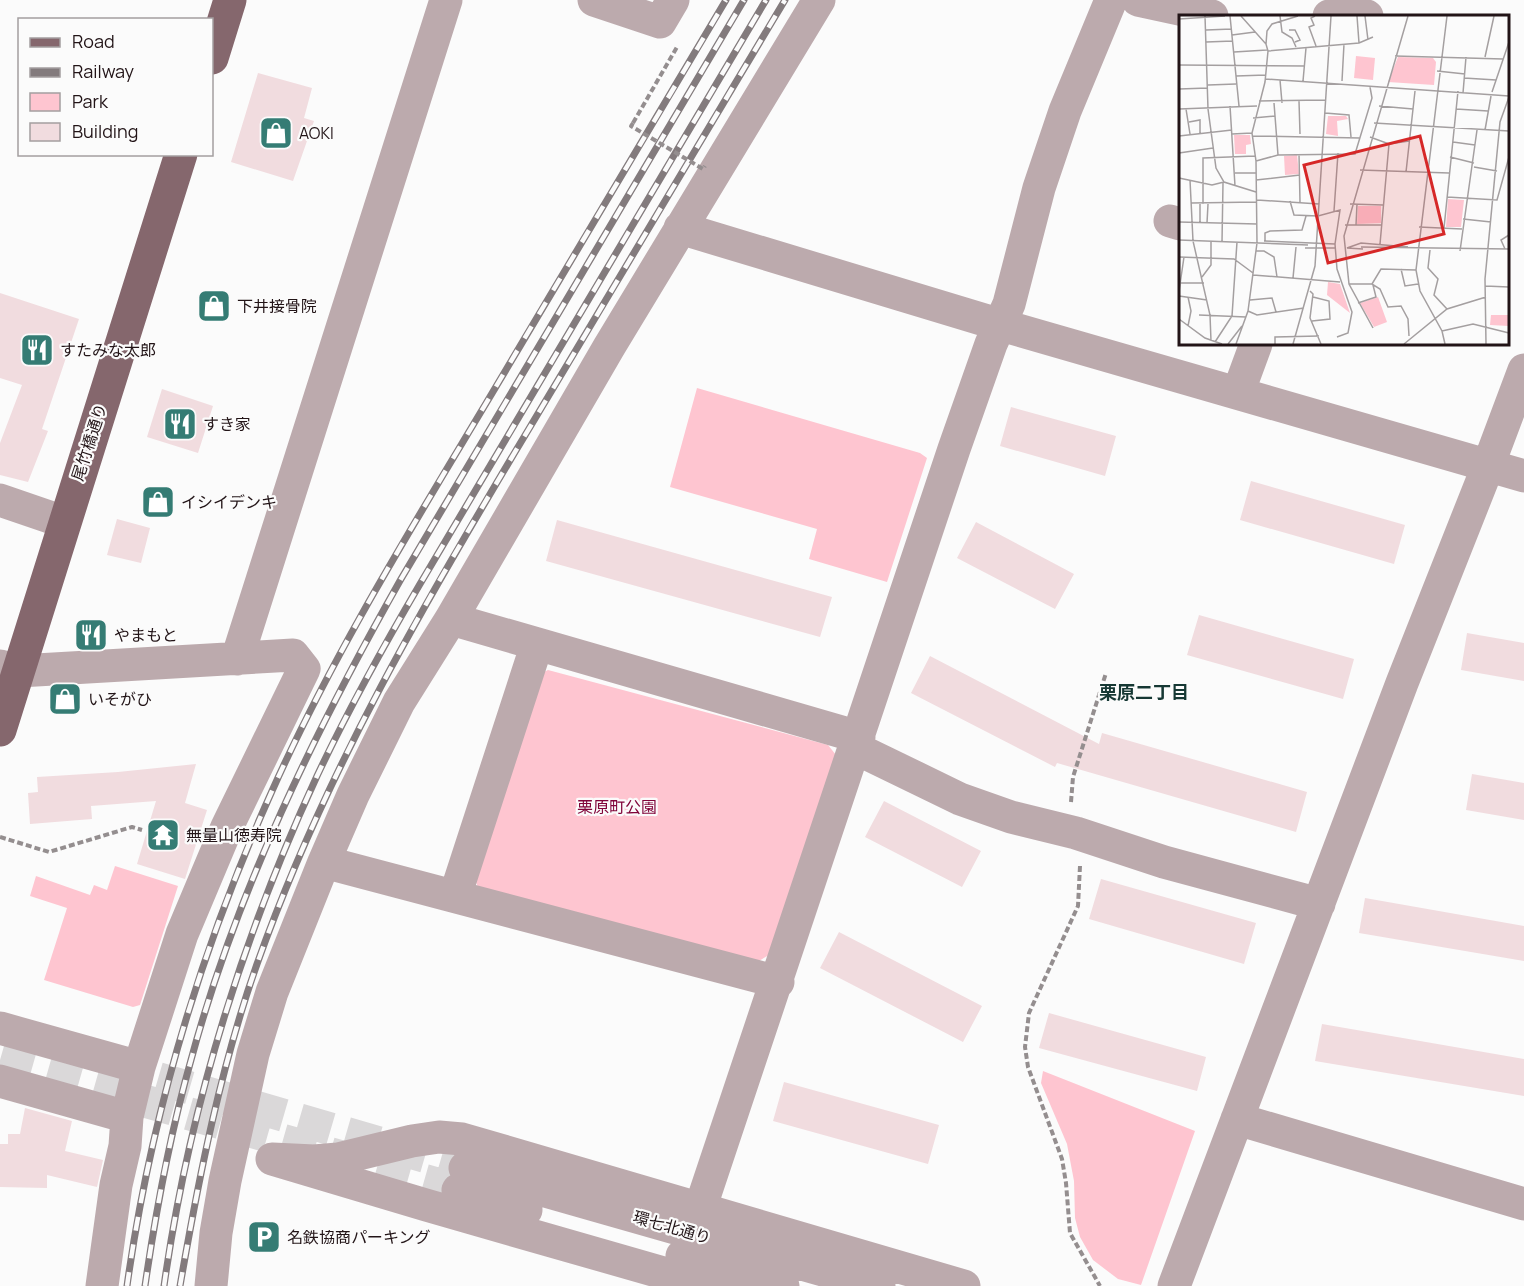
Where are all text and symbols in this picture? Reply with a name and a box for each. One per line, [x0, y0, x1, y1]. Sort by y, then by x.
inset map [1179, 15, 1509, 345]
legend [18, 18, 213, 156]
text: Road [72, 29, 115, 53]
text: Railway [72, 59, 134, 83]
text: Park [72, 89, 109, 113]
shop icon: AOKI [258, 115, 294, 151]
text: Building [72, 119, 138, 143]
place label: AOKI [299, 122, 334, 144]
shop icon: 下井接骨院 [196, 288, 232, 324]
place label: 下井接骨院 [237, 295, 317, 317]
restaurant icon: すたみな太郎 [19, 332, 55, 368]
place label: すたみな太郎 [60, 339, 156, 361]
street label: 尾竹橋通り [66, 401, 112, 483]
restaurant icon: すき家 [162, 406, 198, 442]
place label: すき家 [203, 413, 251, 435]
shop icon: イシイデンキ [140, 484, 176, 520]
place label: イシイデンキ [181, 491, 277, 513]
restaurant icon: やまもと [73, 617, 109, 653]
place label: やまもと [114, 624, 178, 646]
district label: 栗原二丁目 [1099, 680, 1189, 704]
shop icon: いそがひ [47, 681, 83, 717]
place label: いそがひ [88, 688, 152, 710]
park label: 栗原町公園 [577, 796, 657, 818]
temple icon: 無量山徳寿院 [145, 817, 181, 853]
place label: 無量山徳寿院 [186, 824, 282, 846]
street label: 環七北通り [631, 1205, 713, 1249]
parking icon: 名鉄協商パーキング [246, 1219, 282, 1255]
place label: 名鉄協商パーキング [287, 1226, 431, 1248]

